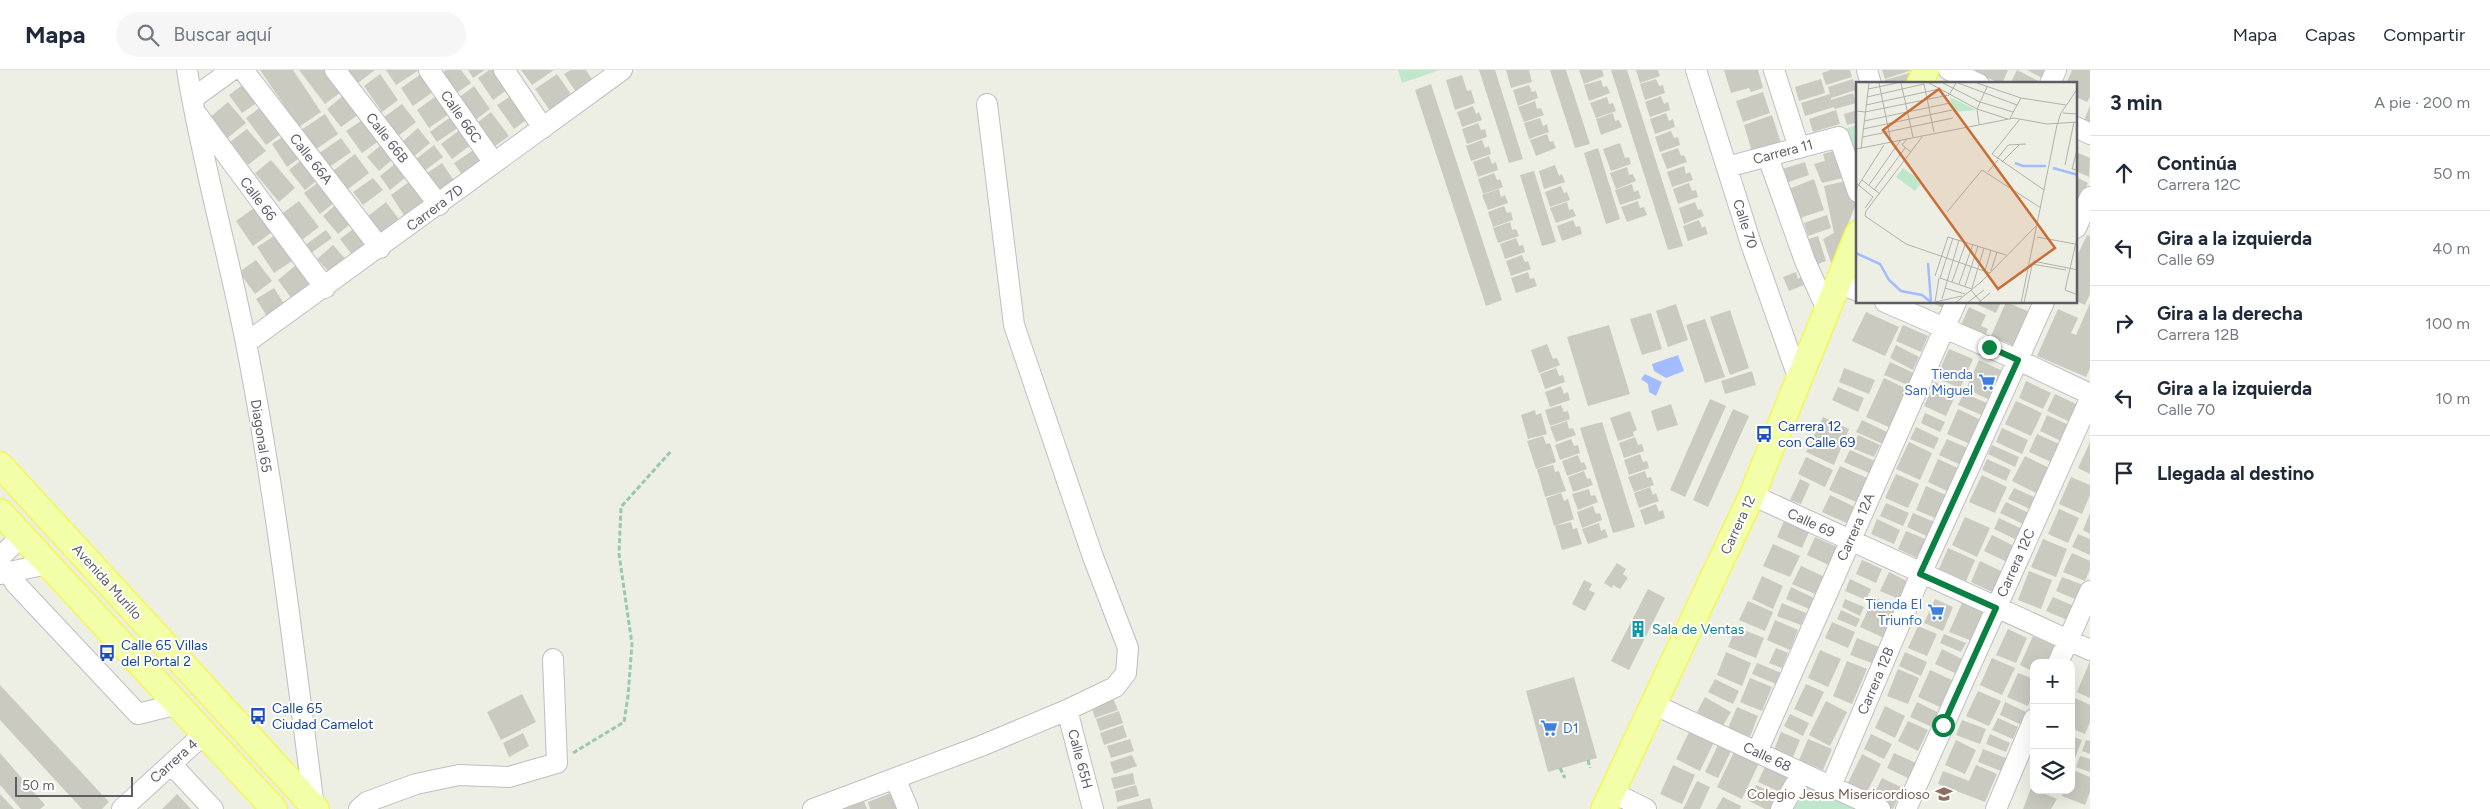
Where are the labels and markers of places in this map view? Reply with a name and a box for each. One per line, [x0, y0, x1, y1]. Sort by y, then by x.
place label: Tienda San Miguel [1904, 366, 1973, 399]
supermarket icon: Tienda San Miguel [1977, 372, 1997, 392]
place label: Carrera 12 con Calle 69 [1778, 418, 1855, 451]
bus stop icon: Carrera 12 con Calle 69 [1754, 424, 1774, 444]
place label: Tienda El Triunfo [1865, 596, 1922, 629]
supermarket icon: Tienda El Triunfo [1926, 602, 1946, 622]
building icon: Sala de Ventas [1628, 619, 1648, 639]
place label: Sala de Ventas [1652, 621, 1744, 638]
place label: Calle 65 Villas del Portal 2 [121, 637, 208, 670]
bus stop icon: Calle 65 Villas del Portal 2 [97, 643, 117, 663]
place label: Calle 65 Ciudad Camelot [272, 700, 373, 733]
bus stop icon: Calle 65 Ciudad Camelot [248, 706, 268, 726]
supermarket icon: D1 [1539, 718, 1559, 738]
place label: D1 [1563, 720, 1578, 737]
school or university icon: Colegio Jesus Misericordioso [1934, 784, 1954, 804]
place label: Colegio Jesus Misericordioso [1747, 786, 1930, 803]

